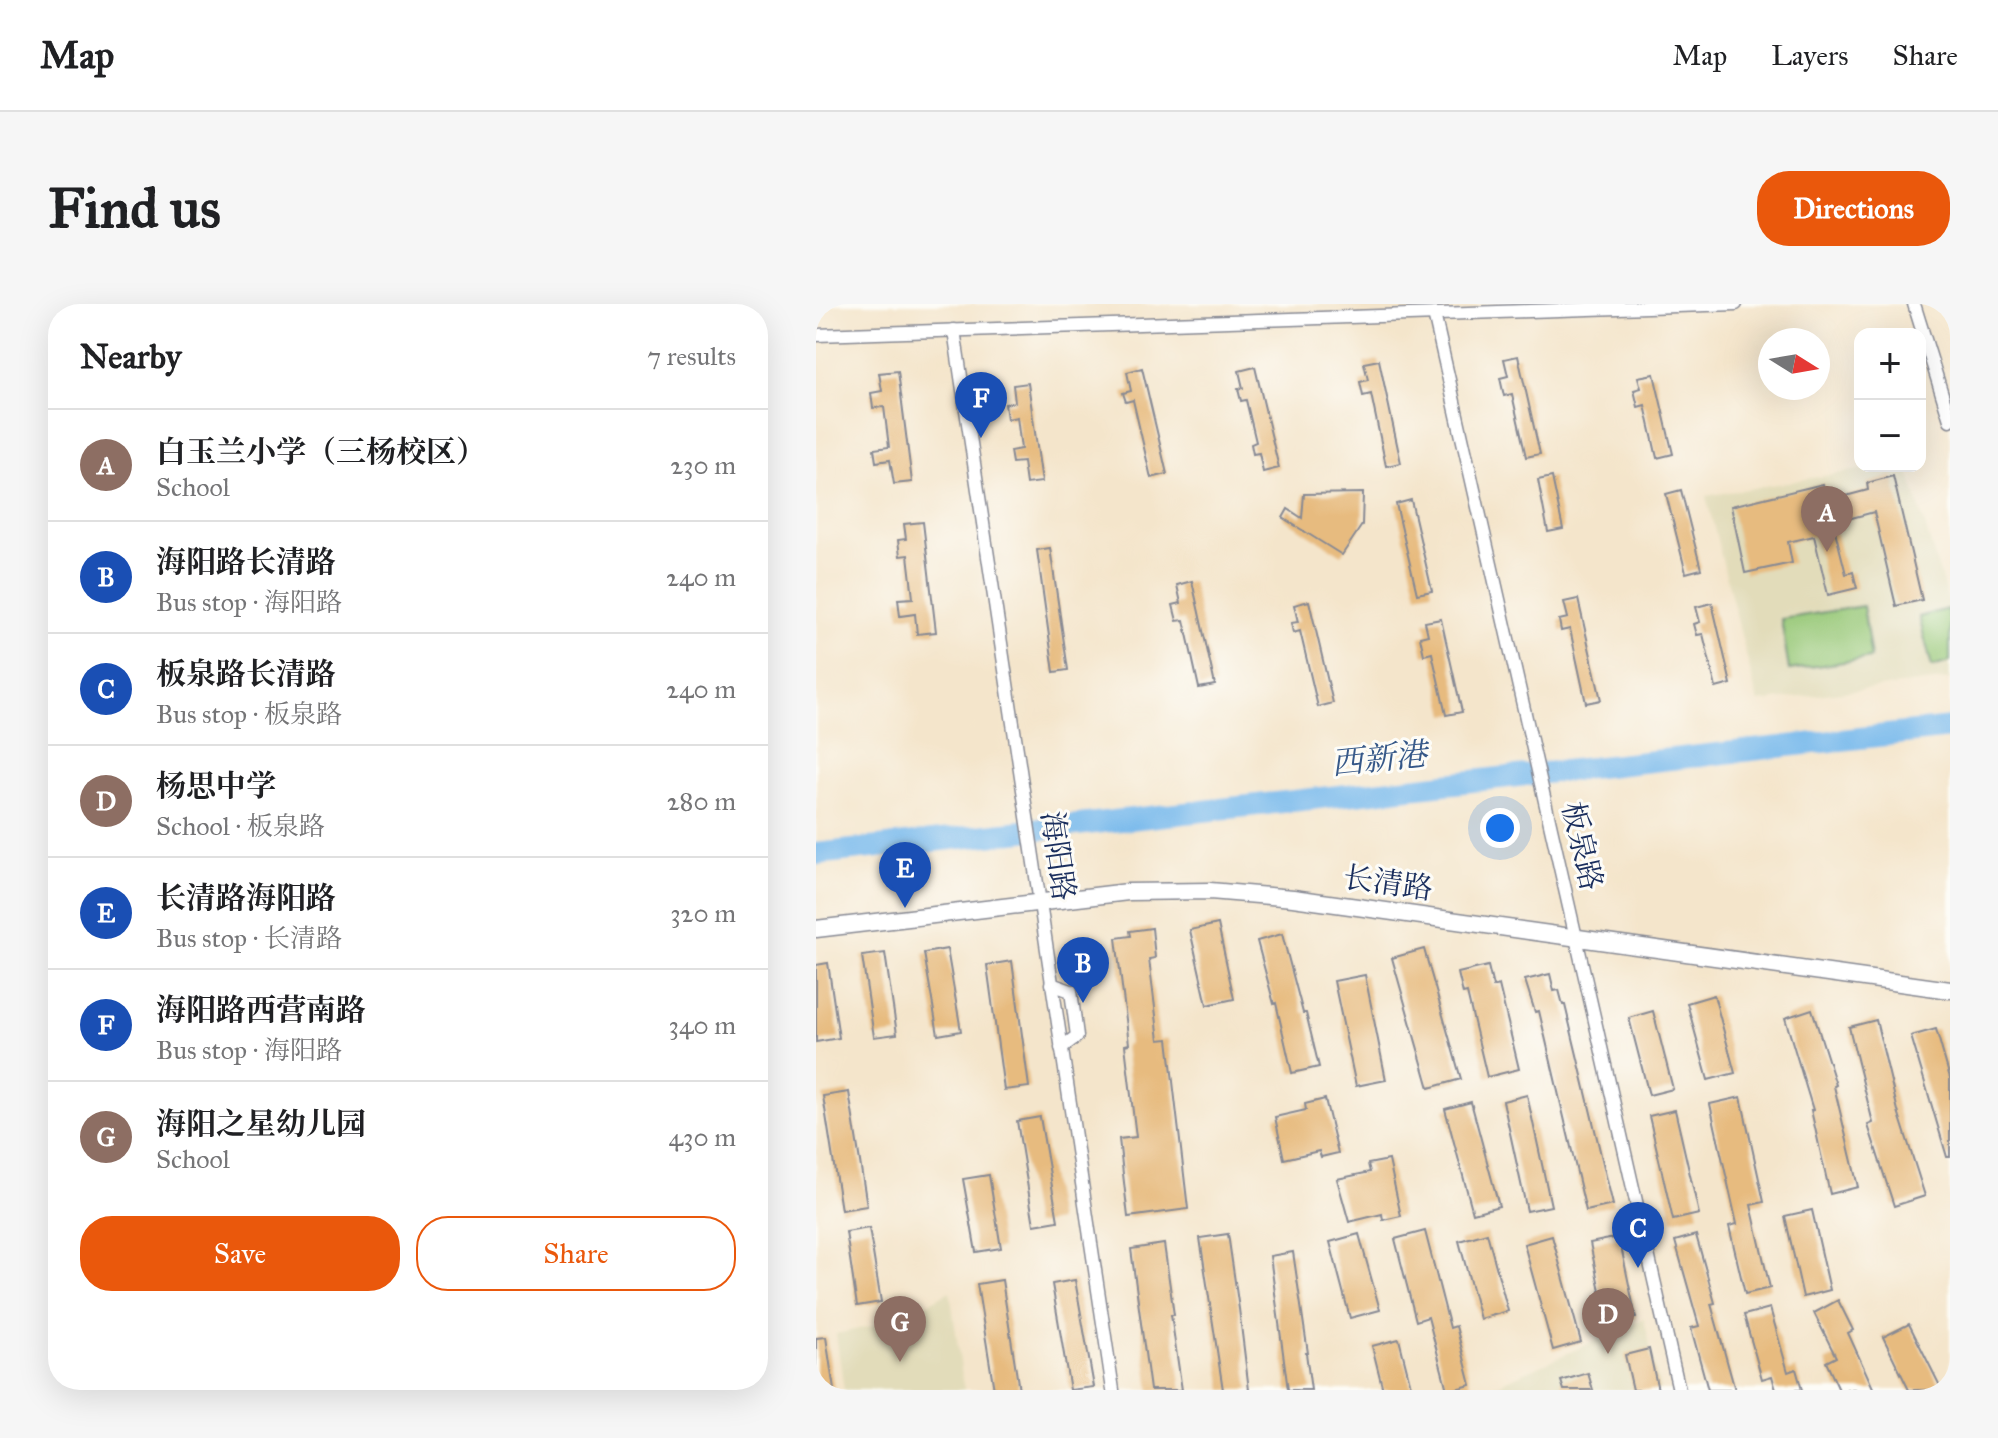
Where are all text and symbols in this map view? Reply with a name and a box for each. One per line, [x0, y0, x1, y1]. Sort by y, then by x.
text: Map [40, 32, 114, 78]
text: Map [1672, 38, 1727, 73]
text: Layers [1771, 38, 1849, 73]
text: Share [1893, 38, 1958, 73]
button: Directions [1757, 171, 1950, 246]
text: Find us [48, 174, 221, 242]
north arrow [1758, 328, 1830, 400]
map controls [1854, 328, 1926, 472]
button: + [1854, 328, 1926, 400]
text: Nearby [80, 336, 182, 377]
text: 7 results [647, 340, 736, 372]
pin: F [955, 372, 1007, 438]
button: − [1854, 400, 1926, 472]
text: 白玉兰小学（三杨校区） [156, 434, 486, 470]
text: A [97, 449, 115, 481]
text: 230 m [670, 449, 736, 481]
text: School [156, 471, 230, 503]
pin: A [1801, 486, 1853, 552]
text: 海阳路长清路 [156, 544, 336, 580]
text: B [97, 561, 115, 593]
text: 240 m [666, 561, 736, 593]
text: Bus stop · 海阳路 [156, 586, 342, 618]
text: 板泉路长清路 [156, 656, 336, 692]
text: C [97, 673, 115, 705]
text: 240 m [666, 673, 736, 705]
text: Bus stop · 板泉路 [156, 698, 342, 730]
water label: 西新港 [1329, 734, 1433, 783]
text: 杨思中学 [156, 768, 276, 804]
text: D [96, 785, 116, 817]
text: 280 m [667, 785, 736, 817]
street label: 板泉路 [1554, 798, 1610, 894]
your location [1480, 808, 1520, 848]
street label: 海阳路 [1034, 809, 1082, 903]
text: School · 板泉路 [156, 810, 325, 842]
pin: E [879, 842, 931, 908]
street label: 长清路 [1341, 859, 1435, 907]
text: 长清路海阳路 [156, 880, 336, 916]
text: E [97, 897, 115, 929]
text: 320 m [670, 897, 736, 929]
text: Bus stop · 长清路 [156, 922, 342, 954]
pin: B [1057, 937, 1109, 1003]
text: 海阳路西营南路 [156, 992, 366, 1028]
text: F [98, 1009, 115, 1041]
text: 340 m [669, 1009, 736, 1041]
text: Bus stop · 海阳路 [156, 1034, 342, 1066]
text: 海阳之星幼儿园 [156, 1106, 366, 1142]
text: G [96, 1121, 116, 1153]
text: 430 m [669, 1121, 736, 1153]
text: School [156, 1143, 230, 1175]
pin: C [1612, 1202, 1664, 1268]
button: Save [80, 1216, 400, 1291]
button: Share [416, 1216, 736, 1291]
pin: D [1582, 1288, 1634, 1354]
pin: G [874, 1296, 926, 1362]

